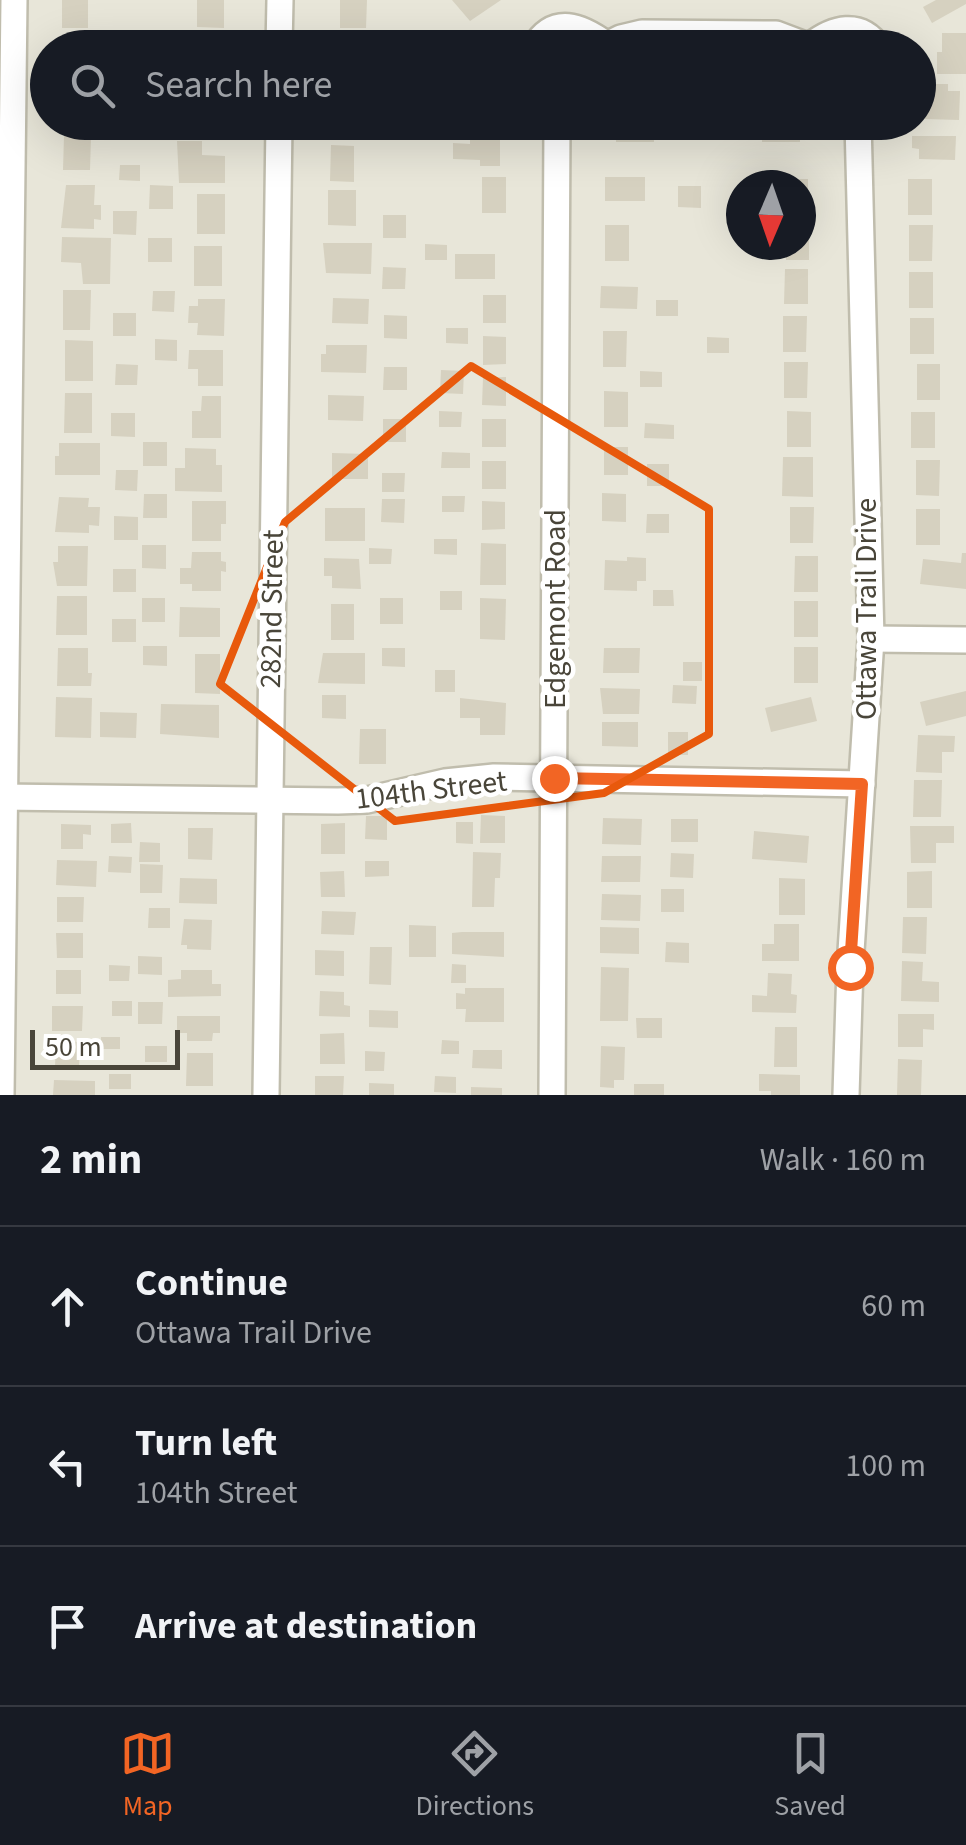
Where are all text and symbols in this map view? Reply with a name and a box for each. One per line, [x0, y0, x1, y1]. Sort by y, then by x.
search box [30, 30, 936, 140]
icon: search [65, 58, 120, 113]
text: Search here [145, 58, 332, 112]
north arrow [726, 170, 816, 260]
street label: Ottawa Trail Drive [845, 498, 888, 720]
street label: Edgemont Road [534, 509, 577, 709]
street label: 282nd Street [249, 529, 295, 689]
route end [532, 756, 578, 802]
street label: 104th Street [353, 759, 509, 821]
route start [828, 945, 874, 991]
scale bar [30, 1025, 180, 1070]
text: 50 m [45, 1027, 102, 1067]
text: 2 min [40, 1130, 142, 1190]
text: Walk · 160 m [760, 1137, 926, 1183]
text: Continue [135, 1256, 288, 1310]
icon: ahead [40, 1279, 95, 1334]
text: 60 m [861, 1283, 926, 1329]
text: Ottawa Trail Drive [135, 1310, 372, 1356]
text: Turn left [135, 1416, 277, 1470]
icon: left [40, 1439, 95, 1494]
text: 100 m [845, 1443, 926, 1489]
text: 104th Street [135, 1470, 298, 1516]
icon: arrive [40, 1599, 95, 1654]
text: Arrive at destination [135, 1599, 477, 1653]
tab: Map [120, 1726, 175, 1826]
tab: Directions [416, 1726, 534, 1826]
tab: Saved [774, 1726, 846, 1826]

